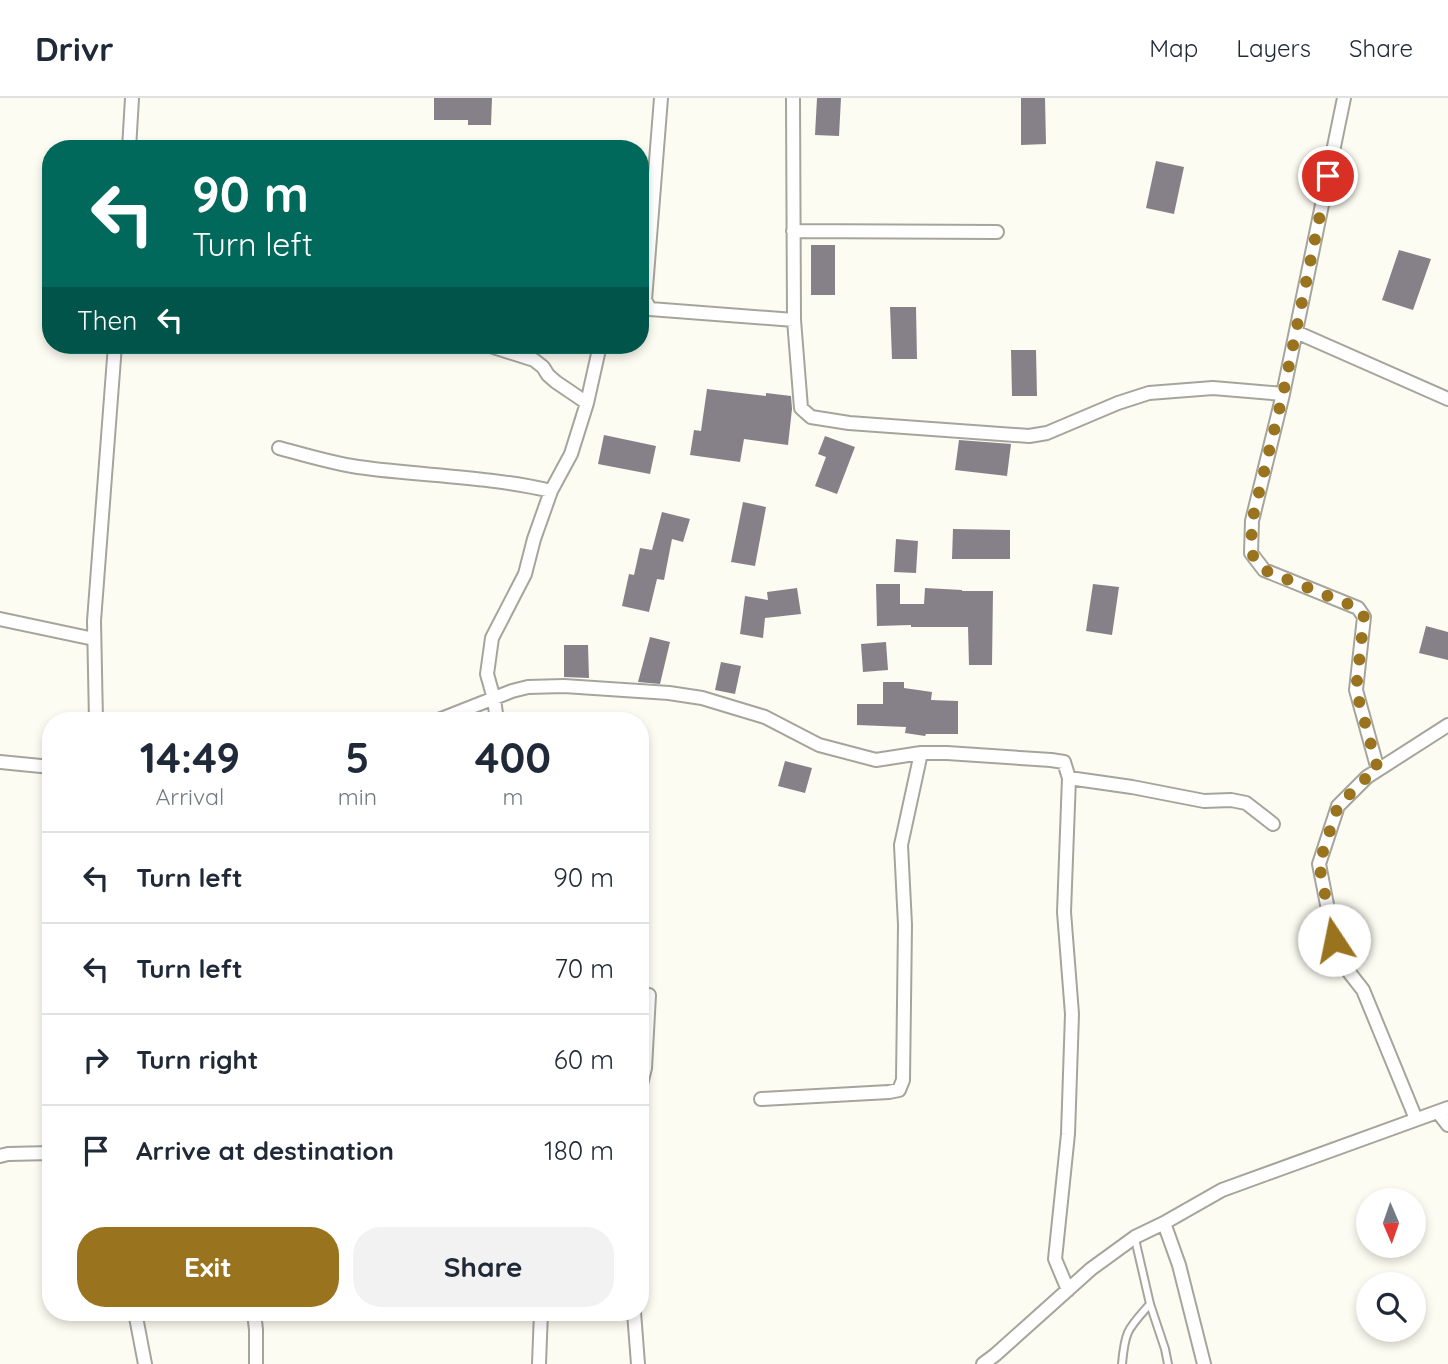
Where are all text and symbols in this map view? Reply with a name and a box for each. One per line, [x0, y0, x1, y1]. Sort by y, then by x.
text: Drivr [35, 28, 114, 69]
text: Map [1149, 33, 1198, 63]
text: Layers [1236, 33, 1311, 63]
text: Share [1349, 33, 1413, 63]
pin [1298, 146, 1358, 206]
icon: arrive [1309, 157, 1347, 195]
text: 90 m [192, 163, 309, 224]
icon: left [77, 168, 168, 259]
text: Turn left [192, 224, 313, 264]
icon: left [151, 301, 189, 339]
text: Then [77, 304, 137, 337]
text: 14:49 [140, 731, 240, 784]
text: 5 [345, 731, 370, 784]
text: 400 [475, 731, 551, 784]
text: Arrival [155, 782, 224, 811]
text: min [338, 782, 377, 811]
text: m [503, 782, 523, 811]
icon: left [77, 859, 115, 897]
text: Turn left [136, 861, 243, 894]
text: 90 m [553, 861, 614, 894]
position arrow [1297, 903, 1371, 977]
icon: left [77, 950, 115, 988]
text: Turn left [136, 952, 243, 985]
text: 70 m [554, 952, 614, 985]
icon: right [77, 1041, 115, 1079]
text: Turn right [136, 1043, 258, 1076]
text: 60 m [554, 1043, 614, 1076]
icon: arrive [77, 1132, 115, 1170]
text: Arrive at destination [136, 1134, 394, 1167]
text: 180 m [544, 1134, 614, 1167]
north arrow [1356, 1188, 1426, 1258]
map controls [1356, 1188, 1426, 1342]
button: Exit [77, 1227, 339, 1307]
button: Share [353, 1227, 614, 1307]
button: search [1356, 1272, 1426, 1342]

